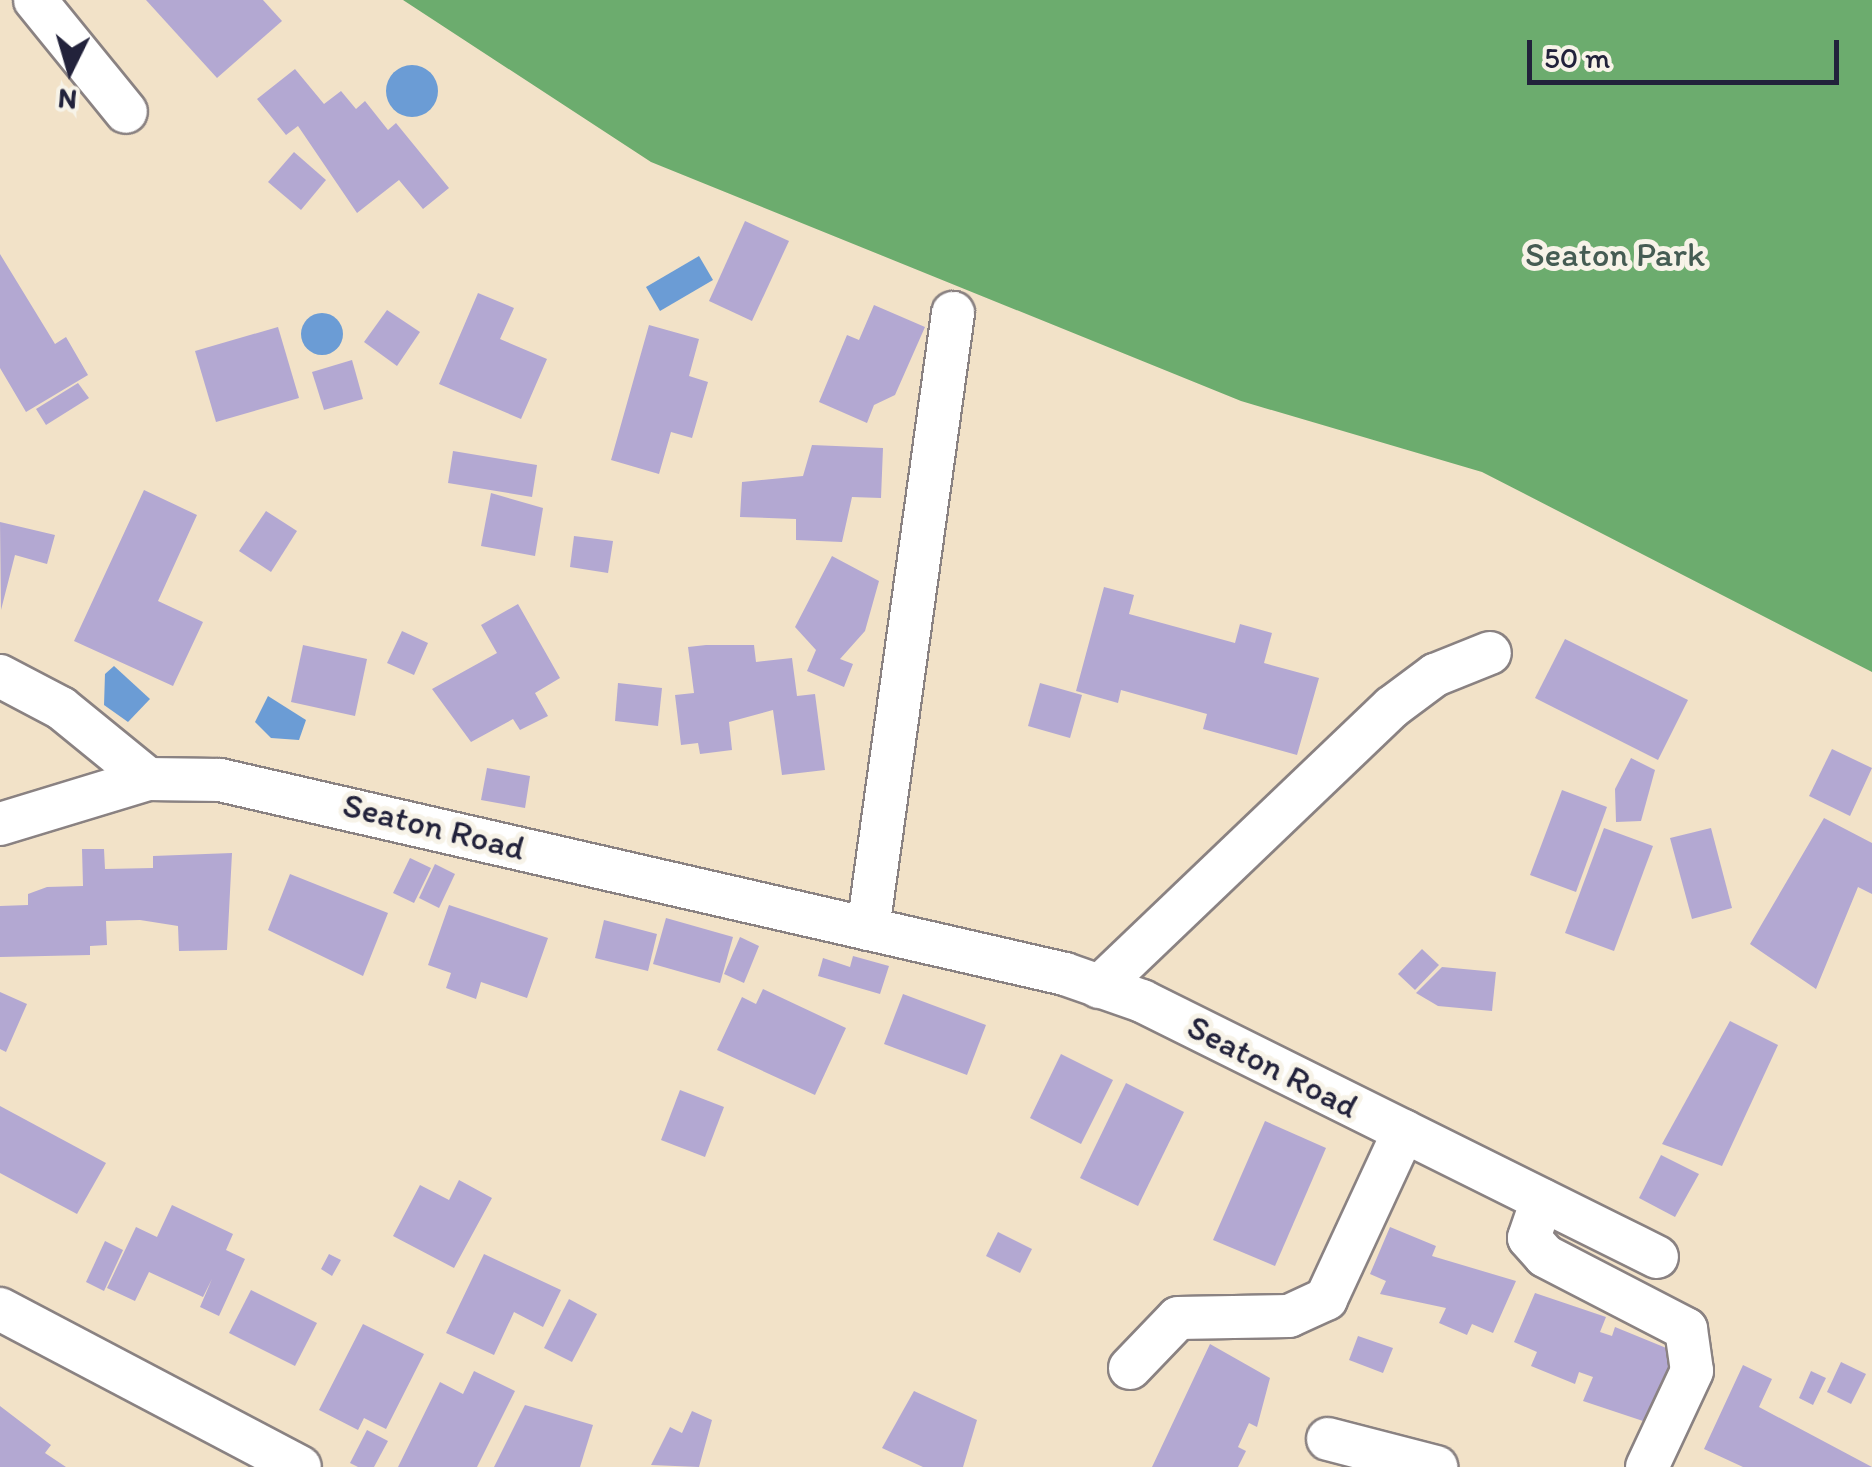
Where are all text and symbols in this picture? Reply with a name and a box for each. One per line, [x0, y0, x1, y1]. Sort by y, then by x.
north arrow [20, 20, 120, 120]
scale bar [1532, 20, 1844, 82]
text: 50 m [1544, 39, 1610, 76]
text: N [56, 82, 78, 118]
park label: Seaton Park [1525, 233, 1705, 275]
street label: Seaton Road [338, 783, 530, 869]
street label: Seaton Road [1180, 1005, 1366, 1127]

